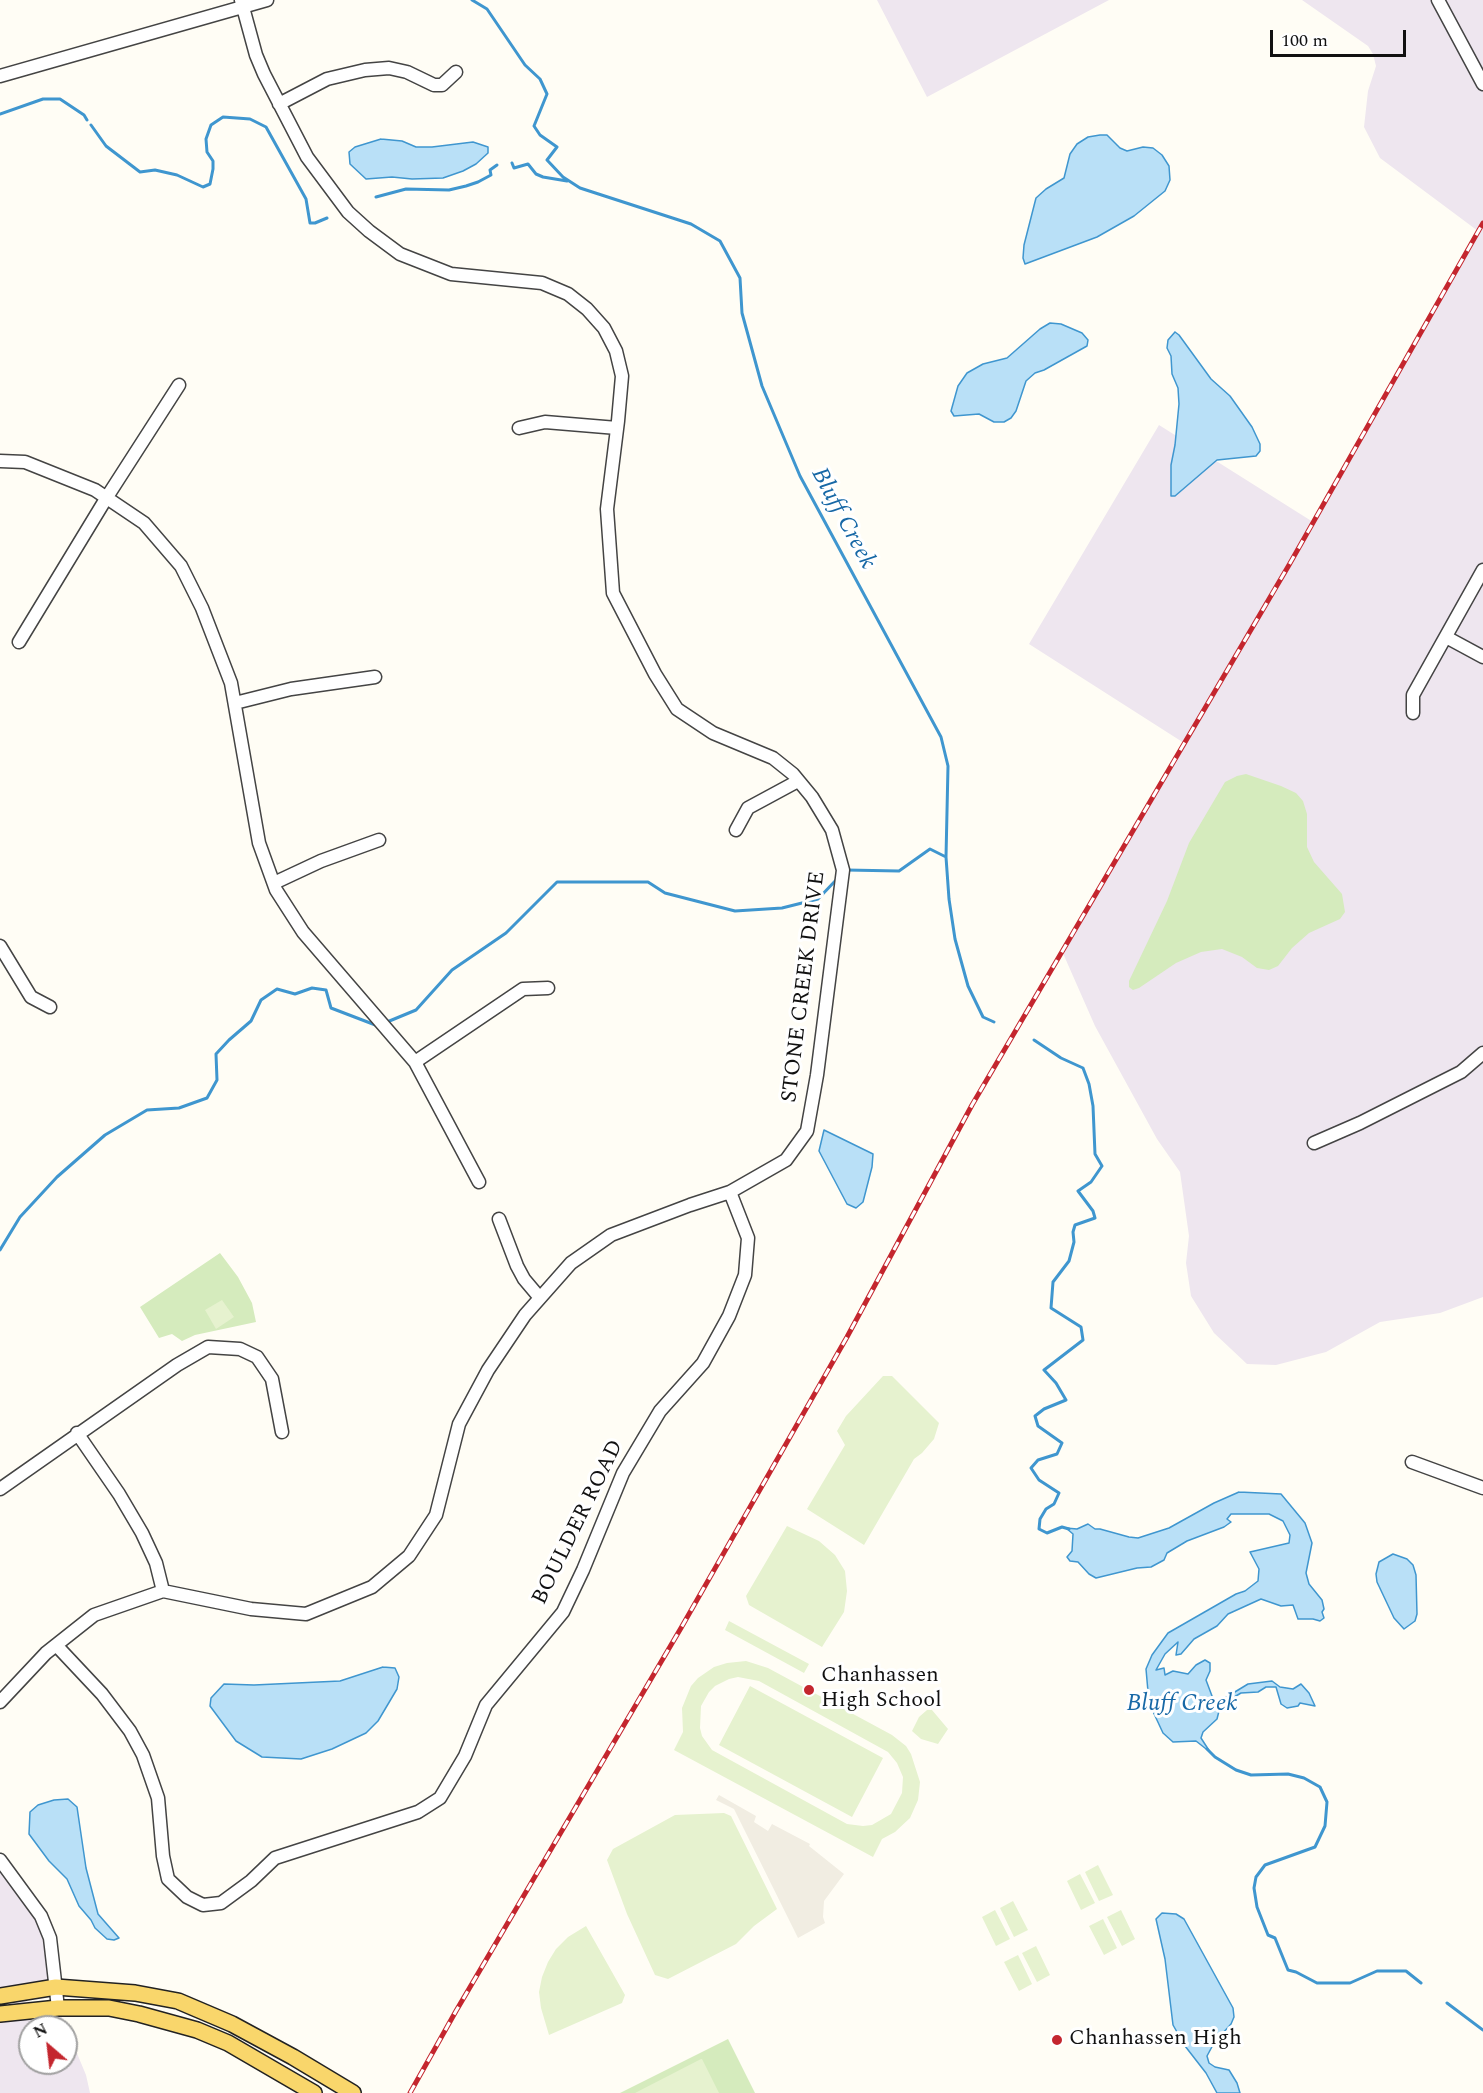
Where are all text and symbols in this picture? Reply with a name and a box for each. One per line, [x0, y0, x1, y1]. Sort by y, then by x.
scale bar [1273, 18, 1410, 56]
text: 100 m [1281, 27, 1328, 54]
water label: Bluff Creek [803, 463, 881, 575]
street label: STONE CREEK DRIVE [778, 870, 832, 1104]
street label: BOULDER ROAD [528, 1436, 630, 1610]
place label: Chanhassen High School [821, 1664, 942, 1716]
marker: Chanhassen High School [802, 1683, 816, 1697]
water label: Bluff Creek [1126, 1691, 1238, 1719]
north arrow [18, 2015, 78, 2075]
text: N [29, 2017, 52, 2045]
place label: Chanhassen High [1069, 2027, 1242, 2053]
marker: Chanhassen High [1050, 2033, 1064, 2047]

